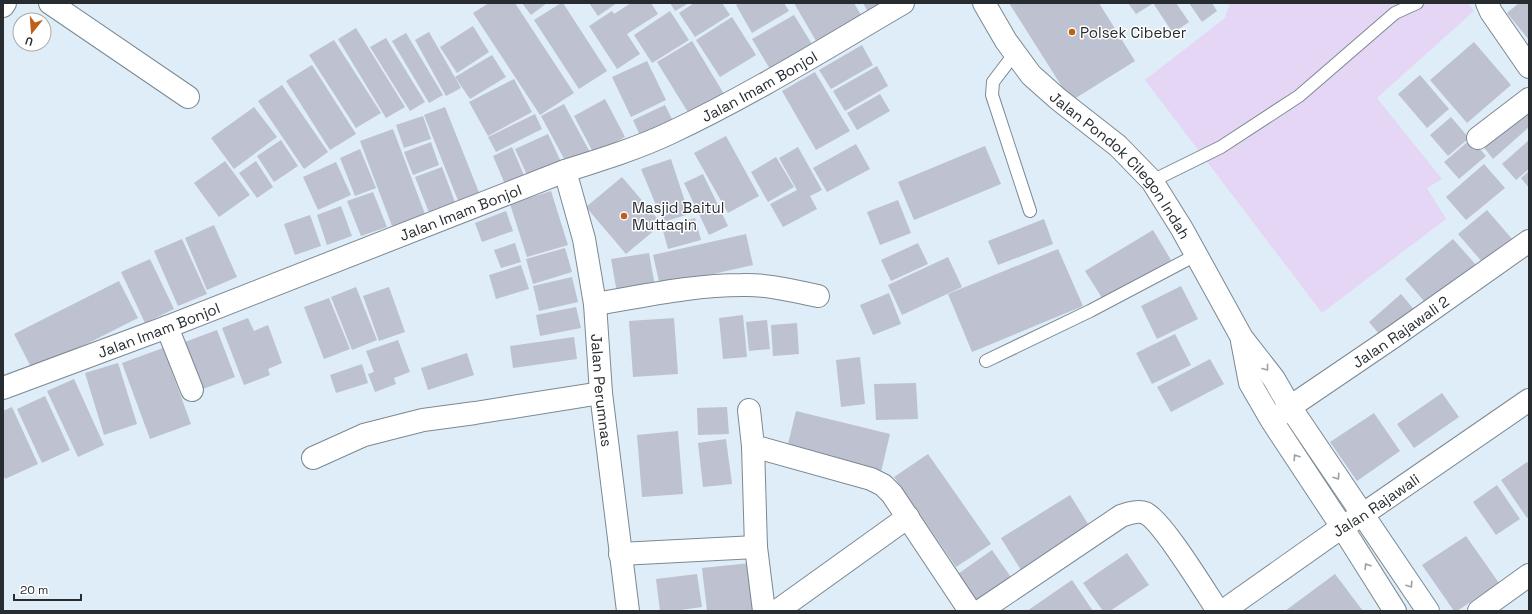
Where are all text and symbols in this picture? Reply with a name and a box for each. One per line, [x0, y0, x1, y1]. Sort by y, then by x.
north arrow [12, 12, 52, 52]
place label: Polsek Cibeber [1080, 23, 1187, 42]
marker: Polsek Cibeber [1067, 27, 1077, 37]
text: U [23, 34, 35, 49]
street label: Jalan Imam Bonjol [698, 46, 821, 126]
street label: Jalan Pondok Cilegon Indah [1046, 87, 1195, 242]
street label: Jalan Imam Bonjol [396, 180, 524, 245]
place label: Masjid Baitul Muttaqin [632, 198, 724, 234]
marker: Masjid Baitul Muttaqin [619, 211, 629, 221]
street label: Jalan Rajawali 2 [1348, 291, 1453, 372]
street label: Jalan Imam Bonjol [95, 298, 222, 362]
street label: Jalan Perumnas [588, 333, 617, 448]
one-way arrow [1261, 364, 1268, 371]
one-way arrow [1293, 454, 1301, 461]
street label: Jalan Rajawali [1328, 469, 1423, 541]
one-way arrow [1332, 473, 1340, 480]
one-way arrow [1364, 563, 1371, 570]
scale bar [14, 576, 81, 602]
one-way arrow [1405, 580, 1412, 587]
text: 20 m [20, 582, 48, 598]

